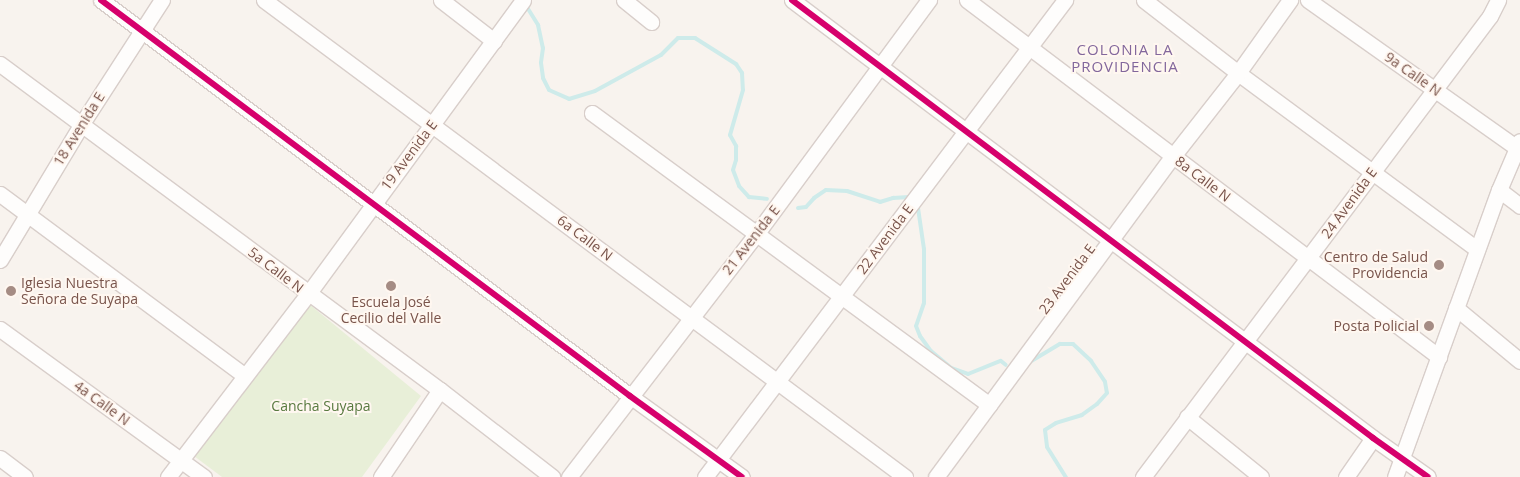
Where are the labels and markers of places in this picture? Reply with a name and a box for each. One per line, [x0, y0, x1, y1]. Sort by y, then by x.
place label: Centro de Salud Providencia [1324, 249, 1428, 282]
marker: Centro de Salud Providencia [1432, 258, 1446, 272]
place label: Iglesia Nuestra Señora de Suyapa [21, 275, 138, 308]
marker: Escuela José Cecilio del Valle [385, 280, 397, 292]
marker: Iglesia Nuestra Señora de Suyapa [5, 285, 17, 297]
place label: Escuela José Cecilio del Valle [341, 294, 441, 326]
place label: Posta Policial [1334, 318, 1419, 334]
marker: Posta Policial [1423, 320, 1435, 332]

